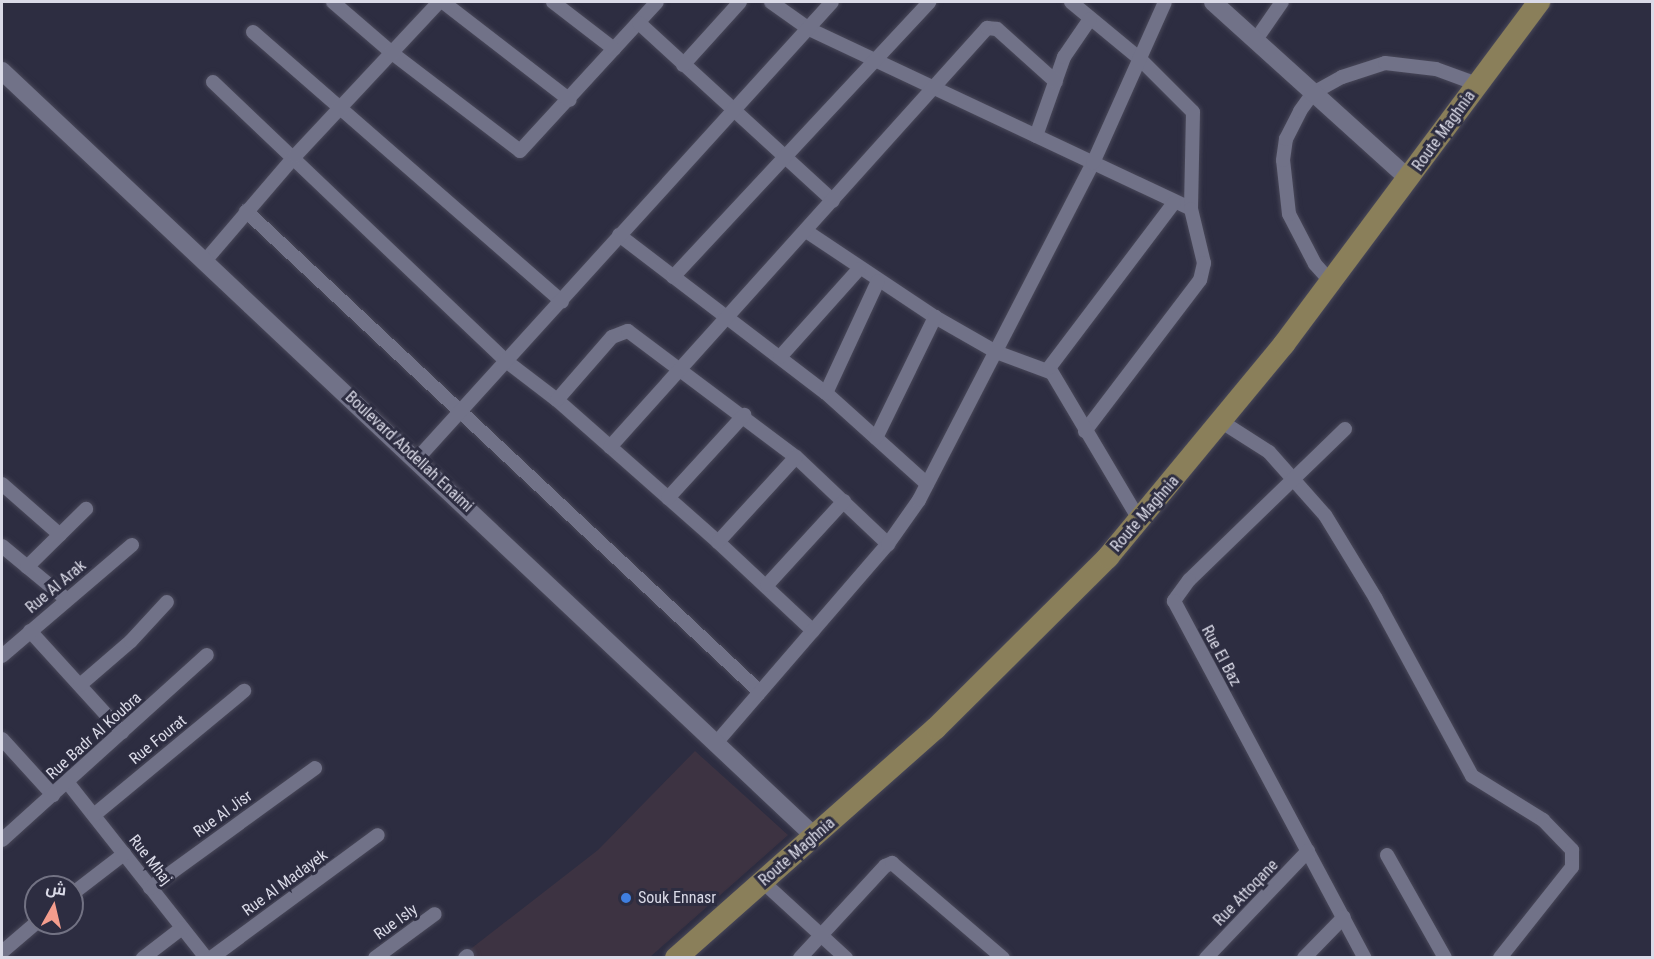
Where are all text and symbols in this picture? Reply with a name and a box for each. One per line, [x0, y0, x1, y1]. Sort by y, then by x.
street label: Route Maghnia [1408, 87, 1480, 175]
street label: Boulevard Abdellah Enaimi [341, 388, 477, 516]
street label: Route Maghnia [1107, 472, 1183, 556]
street label: Rue Al Arak [22, 556, 90, 618]
street label: Rue El Baz [1197, 622, 1245, 690]
street label: Rue Badr Al Koubra [43, 688, 145, 784]
street label: Rue Fourat [126, 711, 190, 769]
street label: Rue Al Jisr [190, 786, 256, 842]
street label: Route Maghnia [755, 814, 839, 890]
street label: Rue Mhaj [124, 831, 176, 889]
street label: Rue Al Madayek [239, 846, 331, 920]
street label: Rue Attoqane [1210, 856, 1282, 930]
north arrow [24, 875, 84, 935]
text: ش [45, 878, 68, 899]
place label: Souk Ennasr [638, 888, 716, 908]
marker: Souk Ennasr [619, 891, 633, 905]
street label: Rue Isly [371, 900, 421, 944]

